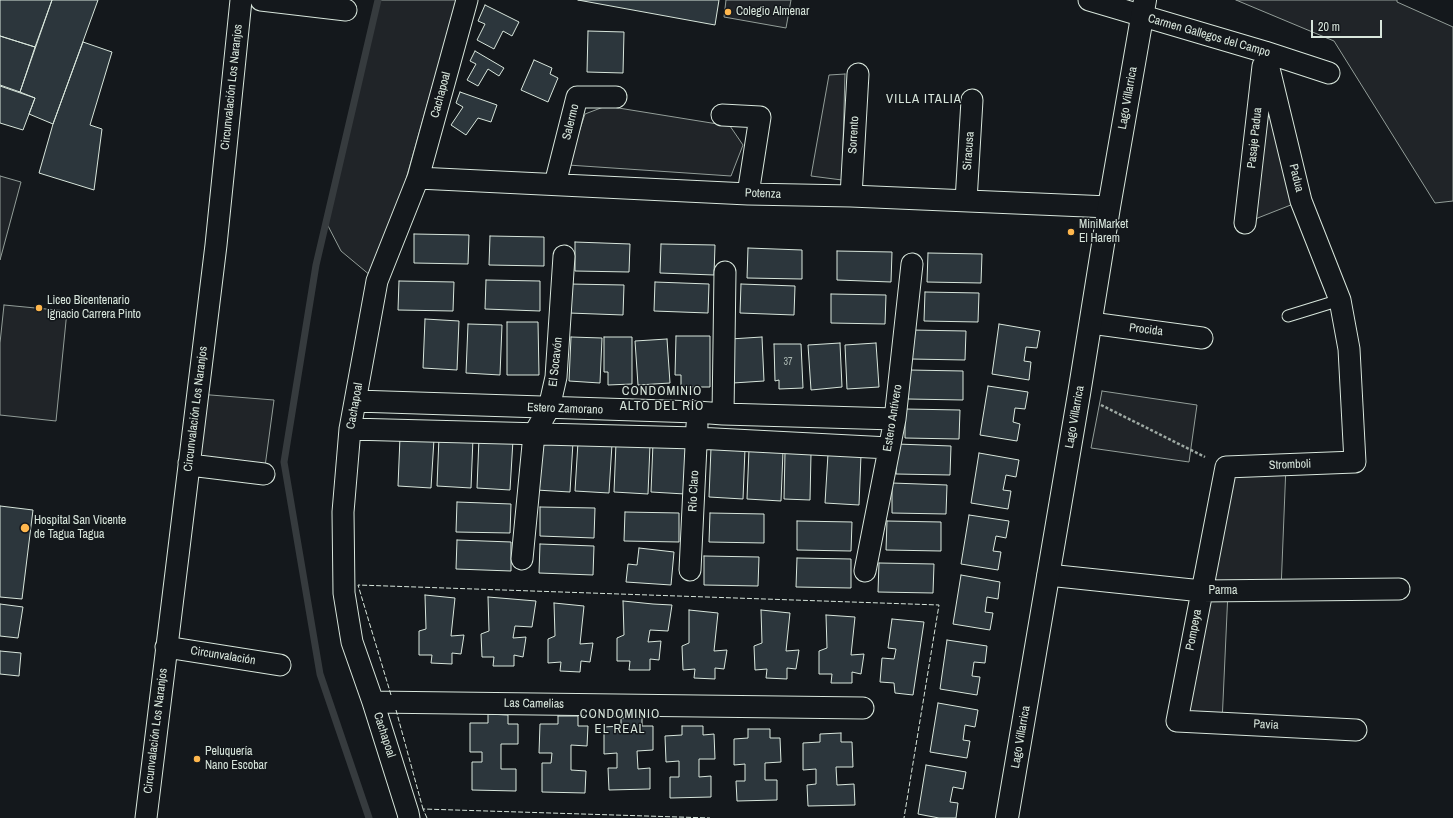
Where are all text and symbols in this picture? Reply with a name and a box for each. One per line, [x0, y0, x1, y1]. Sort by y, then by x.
place label: Colegio Almenar [736, 5, 809, 19]
marker: Colegio Almenar [723, 7, 733, 17]
street label: Carmen Gallegos del Campo [1146, 12, 1272, 60]
scale bar [1313, 12, 1384, 38]
text: 20 m [1318, 19, 1340, 35]
street label: Circunvalación Los Naranjos [218, 23, 246, 151]
street label: Lago Villarrica [1115, 66, 1141, 130]
street label: Cachapoal [428, 70, 454, 120]
district label: VILLA ITALIA [886, 92, 962, 108]
street label: Salermo [560, 102, 582, 142]
street label: Pasaje Padua [1245, 107, 1265, 169]
street label: Sorrento [846, 116, 862, 154]
street label: Siracusa [960, 131, 978, 171]
street label: Padua [1286, 162, 1306, 194]
street label: Potenza [745, 186, 781, 202]
place label: MiniMarket El Harem [1079, 218, 1128, 246]
marker: MiniMarket El Harem [1066, 227, 1076, 237]
place label: Liceo Bicentenario Ignacio Carrera Pinto [47, 294, 141, 322]
marker: Liceo Bicentenario Ignacio Carrera Pinto [34, 303, 44, 313]
street label: Procida [1128, 321, 1164, 339]
street label: El Socavón [546, 336, 566, 388]
street label: Circunvalación Los Naranjos [181, 345, 211, 473]
house number: 37 [783, 356, 793, 368]
street label: Cachapoal [344, 382, 366, 430]
street label: Estero Antívero [881, 383, 905, 453]
district label: CONDOMINIO ALTO DEL RÍO [620, 384, 704, 415]
street label: Lago Villarrica [1062, 385, 1088, 449]
street label: Estero Zamorano [527, 400, 603, 418]
street label: Stromboli [1269, 457, 1311, 473]
street label: Río Claro [686, 470, 702, 512]
place label: Hospital San Vicente de Tagua Tagua [34, 514, 126, 542]
marker: Hospital San Vicente de Tagua Tagua [19, 522, 31, 534]
street label: Parma [1209, 584, 1237, 598]
street label: Pompeya [1183, 608, 1205, 652]
street label: Circunvalación [189, 644, 257, 668]
street label: Circunvalación Los Naranjos [141, 667, 171, 795]
street label: Las Camelias [504, 696, 564, 712]
street label: Lago Villarrica [1008, 705, 1034, 769]
district label: CONDOMINIO EL REAL [580, 707, 660, 738]
street label: Cachapoal [370, 710, 398, 760]
street label: Pavia [1253, 717, 1279, 733]
place label: Peluquería Nano Escobar [205, 745, 267, 773]
marker: Peluquería Nano Escobar [192, 754, 202, 764]

